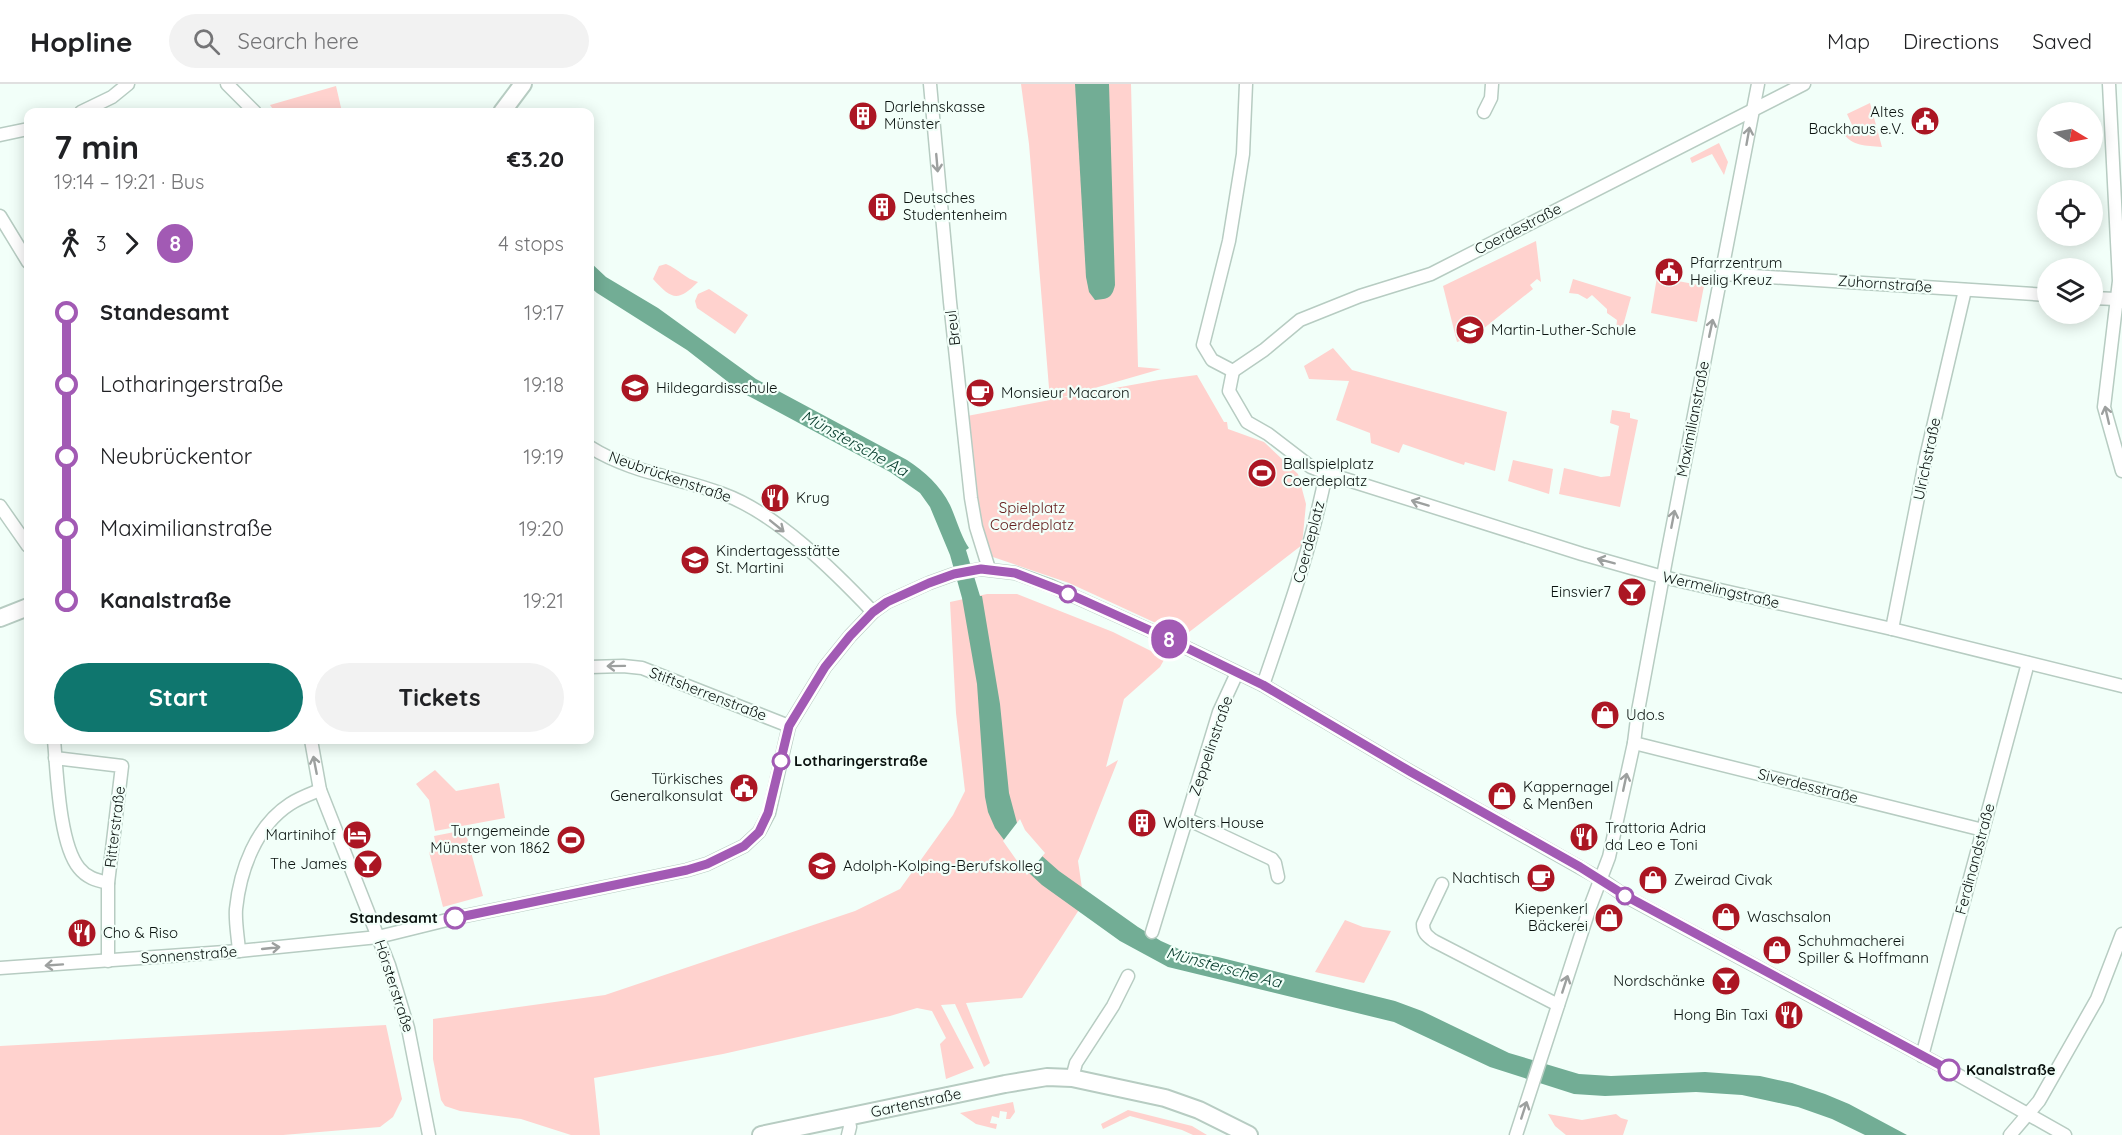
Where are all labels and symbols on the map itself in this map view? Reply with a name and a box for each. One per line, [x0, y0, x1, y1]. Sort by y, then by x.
place label: Darlehnskasse Münster [884, 97, 985, 133]
building icon: Darlehnskasse Münster [847, 100, 879, 132]
place label: Altes Backhaus e.V. [1808, 102, 1904, 138]
north arrow [2037, 102, 2103, 168]
public building icon: Altes Backhaus e.V. [1909, 105, 1941, 137]
one-way arrow [1743, 127, 1754, 147]
one-way arrow [932, 153, 943, 173]
place label: Deutsches Studentenheim [903, 188, 1007, 224]
building icon: Deutsches Studentenheim [866, 191, 898, 223]
street label: Coerdestraße [1471, 199, 1564, 259]
place label: Pfarrzentrum Heilig Kreuz [1690, 253, 1782, 289]
public building icon: Pfarrzentrum Heilig Kreuz [1653, 256, 1685, 288]
street label: Zuhornstraße [1837, 271, 1933, 296]
street label: Breul [941, 309, 964, 347]
school or university icon: Martin-Luther-Schule [1454, 314, 1486, 346]
one-way arrow [1706, 318, 1717, 338]
place label: Martin-Luther-Schule [1491, 320, 1636, 339]
street label: Maximilianstraße [1672, 359, 1713, 478]
school or university icon: Hildegardisschule [619, 372, 651, 404]
cafe icon: Monsieur Macaron [964, 377, 996, 409]
place label: Hildegardisschule [656, 378, 778, 397]
place label: Monsieur Macaron [1001, 383, 1130, 402]
one-way arrow [2100, 405, 2112, 424]
water label: Münstersche Aa [798, 406, 913, 481]
street label: Ulrichstraße [1909, 416, 1945, 502]
street label: Neubrückenstraße [606, 447, 734, 506]
place label: Ballspielplatz Coerdeplatz [1283, 454, 1374, 490]
sports icon: Ballspielplatz Coerdeplatz [1246, 457, 1278, 489]
restaurant icon: Krug [759, 482, 791, 514]
place label: Krug [796, 488, 830, 507]
one-way arrow [1411, 497, 1430, 508]
park label: Spielplatz Coerdeplatz [990, 498, 1074, 534]
street label: Coerdeplatz [1288, 499, 1329, 585]
one-way arrow [1668, 510, 1679, 529]
one-way arrow [769, 519, 785, 532]
place label: Kindertagesstätte St. Martini [716, 541, 840, 577]
school or university icon: Kindertagesstätte St. Martini [679, 544, 711, 576]
one-way arrow [1597, 555, 1616, 566]
street label: Wermelingstraße [1661, 567, 1782, 612]
bar icon: Einsvier7 [1616, 576, 1648, 608]
place label: Einsvier7 [1550, 582, 1611, 601]
unlabelled marker [1059, 585, 1077, 603]
line badge: 8 [1150, 620, 1188, 658]
one-way arrow [606, 660, 626, 672]
street label: Stiftsherrenstraße [647, 662, 770, 725]
street label: Zeppelinstraße [1185, 693, 1237, 798]
shop icon: Udo.s [1589, 699, 1621, 731]
place label: Udo.s [1626, 705, 1665, 724]
place label: Lotharingerstraße [794, 751, 928, 770]
marker: Lotharingerstraße [772, 752, 790, 770]
one-way arrow [309, 755, 320, 775]
street label: Siverdesstraße [1756, 764, 1860, 807]
place label: Türkisches Generalkonsulat [610, 769, 723, 805]
public building icon: Türkisches Generalkonsulat [728, 772, 760, 804]
one-way arrow [1620, 773, 1631, 792]
place label: Kappernagel & Menßen [1523, 777, 1613, 813]
shop icon: Kappernagel & Menßen [1486, 780, 1518, 812]
street label: Ritterstraße [100, 785, 129, 869]
street label: Ferdinandstraße [1951, 801, 1998, 917]
building icon: Wolters House [1126, 807, 1158, 839]
place label: Wolters House [1163, 813, 1264, 832]
place label: Trattoria Adria da Leo e Toni [1605, 818, 1706, 854]
hotel icon: Martinihof [341, 819, 373, 851]
place label: Turngemeinde Münster von 1862 [430, 821, 550, 857]
restaurant icon: Trattoria Adria da Leo e Toni [1568, 821, 1600, 853]
sports icon: Turngemeinde Münster von 1862 [555, 824, 587, 856]
place label: Martinihof [266, 825, 337, 844]
bar icon: The James [352, 848, 384, 880]
school or university icon: Adolph-Kolping-Berufskolleg [806, 850, 838, 882]
place label: The James [270, 854, 347, 873]
place label: Adolph-Kolping-Berufskolleg [843, 856, 1043, 875]
cafe icon: Nachtisch [1525, 862, 1557, 894]
shop icon: Zweirad Civak [1637, 864, 1669, 896]
place label: Nachtisch [1452, 868, 1520, 887]
place label: Zweirad Civak [1674, 870, 1773, 889]
unlabelled marker [1616, 887, 1634, 905]
place label: Kiepenkerl Bäckerei [1515, 899, 1588, 935]
shop icon: Waschsalon [1710, 901, 1742, 933]
shop icon: Kiepenkerl Bäckerei [1593, 902, 1625, 934]
marker: Standesamt [444, 907, 466, 929]
place label: Waschsalon [1747, 907, 1831, 926]
place label: Standesamt [350, 908, 438, 927]
restaurant icon: Cho & Riso [66, 917, 98, 949]
place label: Cho & Riso [103, 923, 178, 942]
place label: Schuhmacherei Spiller & Hoffmann [1798, 931, 1929, 967]
shop icon: Schuhmacherei Spiller & Hoffmann [1761, 934, 1793, 966]
street label: Hörsterstraße [371, 937, 418, 1035]
street label: Sonnenstraße [140, 942, 238, 967]
one-way arrow [261, 942, 281, 953]
water label: Münstersche Aa [1164, 942, 1285, 992]
one-way arrow [45, 959, 65, 970]
bar icon: Nordschänke [1710, 965, 1742, 997]
place label: Nordschänke [1613, 971, 1705, 990]
one-way arrow [1560, 975, 1571, 994]
restaurant icon: Hong Bin Taxi [1773, 999, 1805, 1031]
place label: Hong Bin Taxi [1673, 1005, 1768, 1024]
marker: Kanalstraße [1938, 1059, 1960, 1081]
place label: Kanalstraße [1966, 1060, 2056, 1079]
street label: Gartenstraße [869, 1084, 963, 1121]
one-way arrow [1519, 1101, 1530, 1120]

